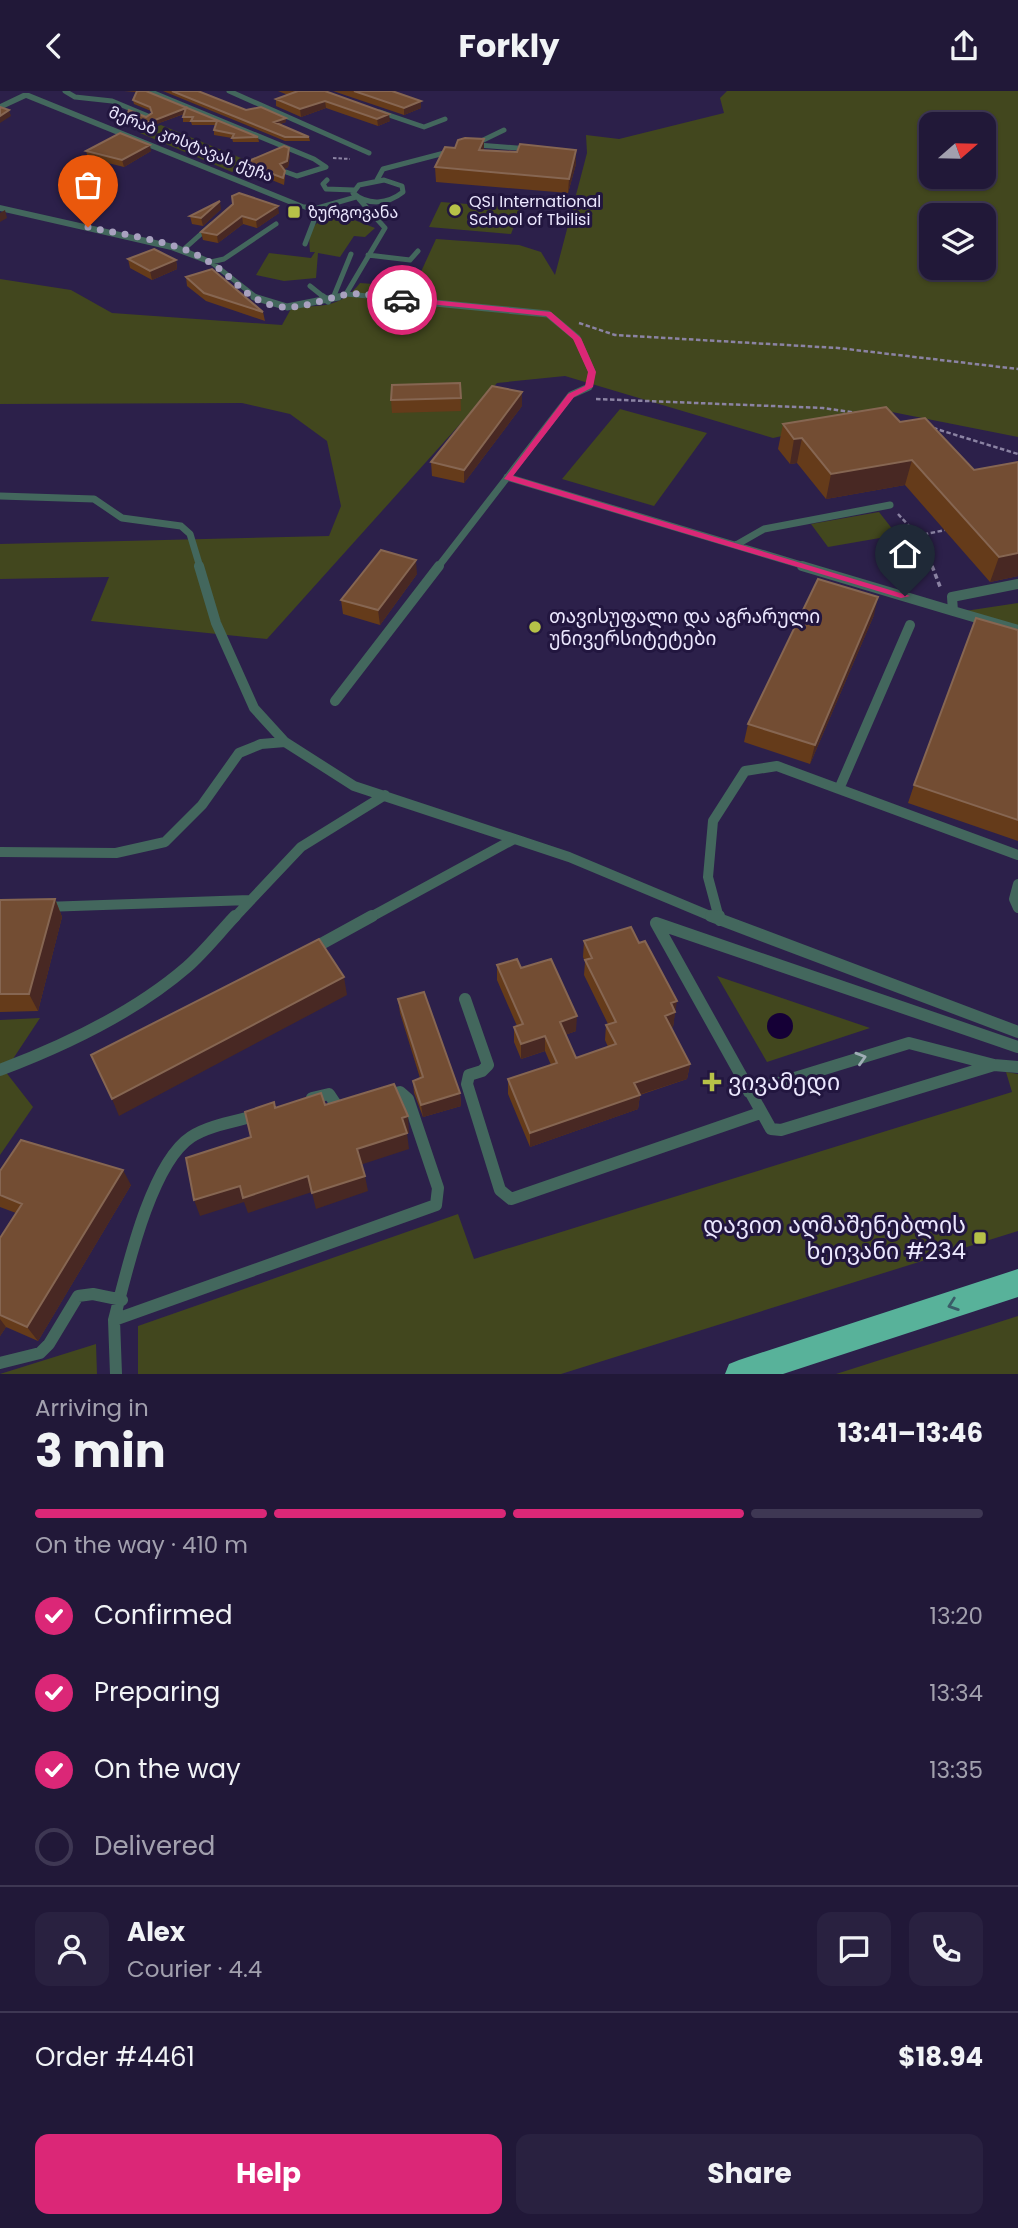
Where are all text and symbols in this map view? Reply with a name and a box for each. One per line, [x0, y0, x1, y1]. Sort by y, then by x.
text: Forkly [458, 23, 560, 68]
icon: back [35, 27, 73, 65]
icon: share [945, 27, 983, 65]
street label: მერაბ კოსტავას ქუჩა [105, 100, 277, 188]
north arrow [919, 112, 996, 189]
map controls [919, 112, 996, 280]
pin [58, 155, 118, 227]
icon: bag [69, 166, 107, 204]
place label: QSI International School of Tbilisi [469, 190, 601, 231]
place label: ზურგოვანა [308, 201, 398, 224]
marker: QSI International School of Tbilisi [447, 202, 463, 218]
button: layers [919, 203, 996, 280]
marker: ზურგოვანა [286, 204, 302, 220]
courier [367, 265, 437, 335]
icon: car [383, 281, 421, 319]
pin [875, 524, 935, 596]
icon: home [886, 535, 924, 573]
place label: თავისუფალი და აგრარული უნივერსიტეტები [549, 603, 820, 652]
marker: თავისუფალი და აგრარული უნივერსიტეტები [527, 619, 543, 635]
one-way arrow [855, 1051, 867, 1066]
place label: ვივამედი [728, 1066, 840, 1098]
marker: ვივამედი [702, 1072, 722, 1092]
place label: დავით აღმაშენებლის ხეივანი #234 [703, 1209, 966, 1267]
marker: დავით აღმაშენებლის ხეივანი #234 [972, 1230, 988, 1246]
one-way arrow [948, 1297, 960, 1311]
text: Arriving in [35, 1392, 149, 1424]
text: 13:41–13:46 [838, 1415, 983, 1451]
text: 3 min [35, 1419, 166, 1483]
text: On the way · 410 m [35, 1529, 248, 1561]
icon: check [35, 1597, 73, 1635]
text: Confirmed [94, 1597, 232, 1633]
text: 13:20 [930, 1600, 983, 1632]
icon: check [35, 1674, 73, 1712]
text: Preparing [94, 1674, 220, 1710]
text: 13:34 [929, 1677, 983, 1709]
icon: check [35, 1751, 73, 1789]
text: On the way [94, 1751, 241, 1787]
text: 13:35 [929, 1754, 983, 1786]
text: Delivered [94, 1828, 215, 1864]
button: person [35, 1912, 109, 1986]
button: chat [817, 1912, 891, 1986]
button: phone [909, 1912, 983, 1986]
text: Alex [127, 1914, 185, 1950]
text: Courier · 4.4 [127, 1953, 262, 1985]
text: Order #4461 [35, 2039, 195, 2075]
text: $18.94 [898, 2039, 983, 2075]
button: Help [35, 2134, 502, 2214]
button: Share [516, 2134, 983, 2214]

